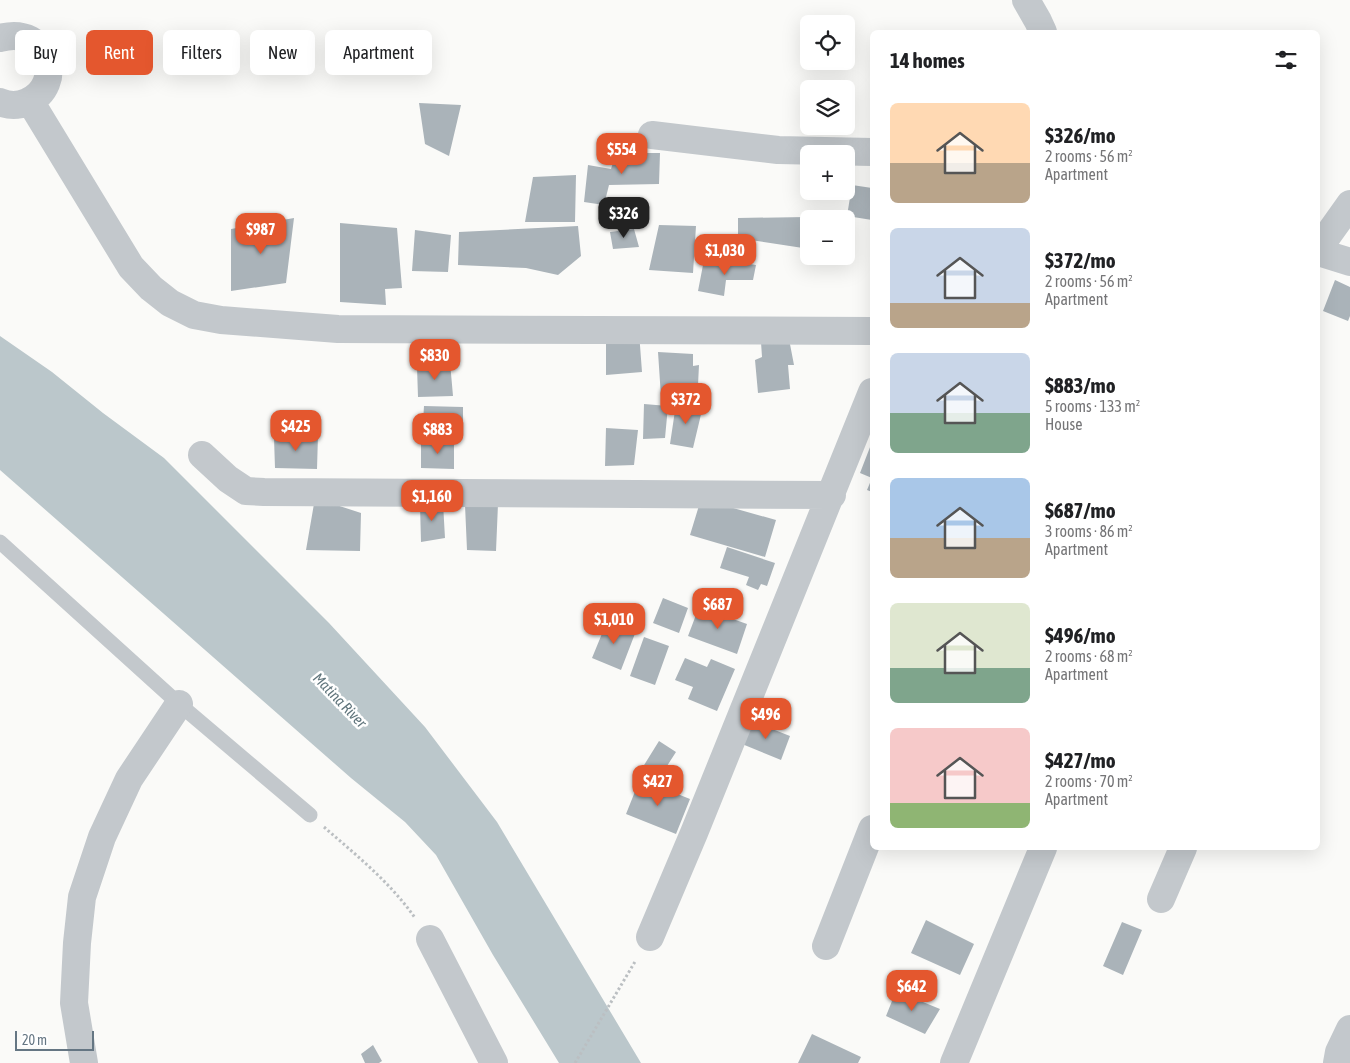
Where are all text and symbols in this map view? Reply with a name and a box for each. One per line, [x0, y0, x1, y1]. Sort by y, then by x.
map controls [800, 15, 855, 265]
button: locate [800, 15, 855, 70]
chip: Buy [15, 30, 76, 75]
chip: Rent [86, 30, 153, 75]
chip: Filters [163, 30, 240, 75]
chip: New [250, 30, 315, 75]
chip: Apartment [325, 30, 432, 75]
icon: filters [1272, 46, 1300, 74]
text: 14 homes [890, 48, 965, 72]
button: layers [800, 80, 855, 135]
icon: home [930, 123, 990, 183]
text: $326/mo [1045, 123, 1116, 147]
pin: $554 [592, 132, 652, 175]
text: $554 [607, 140, 637, 158]
button: + [800, 145, 855, 200]
text: 2 rooms · 56 m² [1045, 147, 1133, 165]
text: Apartment [1045, 165, 1108, 183]
pin: $326 [594, 196, 654, 239]
text: $326 [609, 204, 639, 222]
button: − [800, 210, 855, 265]
pin: $987 [231, 212, 291, 255]
text: $987 [246, 220, 276, 238]
pin: $1,030 [684, 234, 766, 276]
text: $1,030 [705, 241, 745, 259]
icon: home [930, 248, 990, 308]
text: $372/mo [1045, 248, 1116, 272]
text: 2 rooms · 56 m² [1045, 272, 1133, 290]
text: Apartment [1045, 290, 1108, 308]
pin: $830 [405, 338, 465, 381]
text: $830 [420, 346, 450, 364]
icon: home [930, 373, 990, 433]
text: $883/mo [1045, 373, 1116, 397]
pin: $372 [656, 382, 716, 425]
text: $372 [671, 390, 701, 408]
text: 5 rooms · 133 m² [1045, 397, 1140, 415]
pin: $425 [266, 410, 326, 452]
pin: $883 [408, 412, 468, 455]
text: House [1045, 415, 1082, 433]
text: $425 [281, 417, 311, 435]
text: $883 [423, 420, 453, 438]
pin: $1,160 [391, 480, 473, 522]
text: $1,160 [412, 487, 452, 505]
icon: home [930, 498, 990, 558]
text: $687/mo [1045, 498, 1116, 522]
text: 3 rooms · 86 m² [1045, 522, 1133, 540]
text: Apartment [1045, 540, 1108, 558]
pin: $687 [688, 588, 748, 630]
text: $687 [703, 595, 733, 613]
pin: $1,010 [573, 602, 655, 645]
text: $1,010 [594, 610, 634, 628]
icon: home [930, 623, 990, 683]
text: $496/mo [1045, 623, 1116, 647]
text: 2 rooms · 68 m² [1045, 647, 1133, 665]
text: Apartment [1045, 665, 1108, 683]
water label: Matina River [310, 669, 371, 731]
pin: $496 [736, 698, 796, 740]
text: $496 [751, 705, 781, 723]
icon: home [930, 748, 990, 808]
text: $427/mo [1045, 748, 1116, 772]
pin: $427 [628, 764, 688, 807]
text: $427 [643, 772, 673, 790]
text: 2 rooms · 70 m² [1045, 772, 1133, 790]
text: Apartment [1045, 790, 1108, 808]
pin: $642 [882, 970, 942, 1012]
text: $642 [897, 977, 927, 995]
scale bar [15, 1028, 94, 1051]
text: 20 m [22, 1032, 47, 1048]

